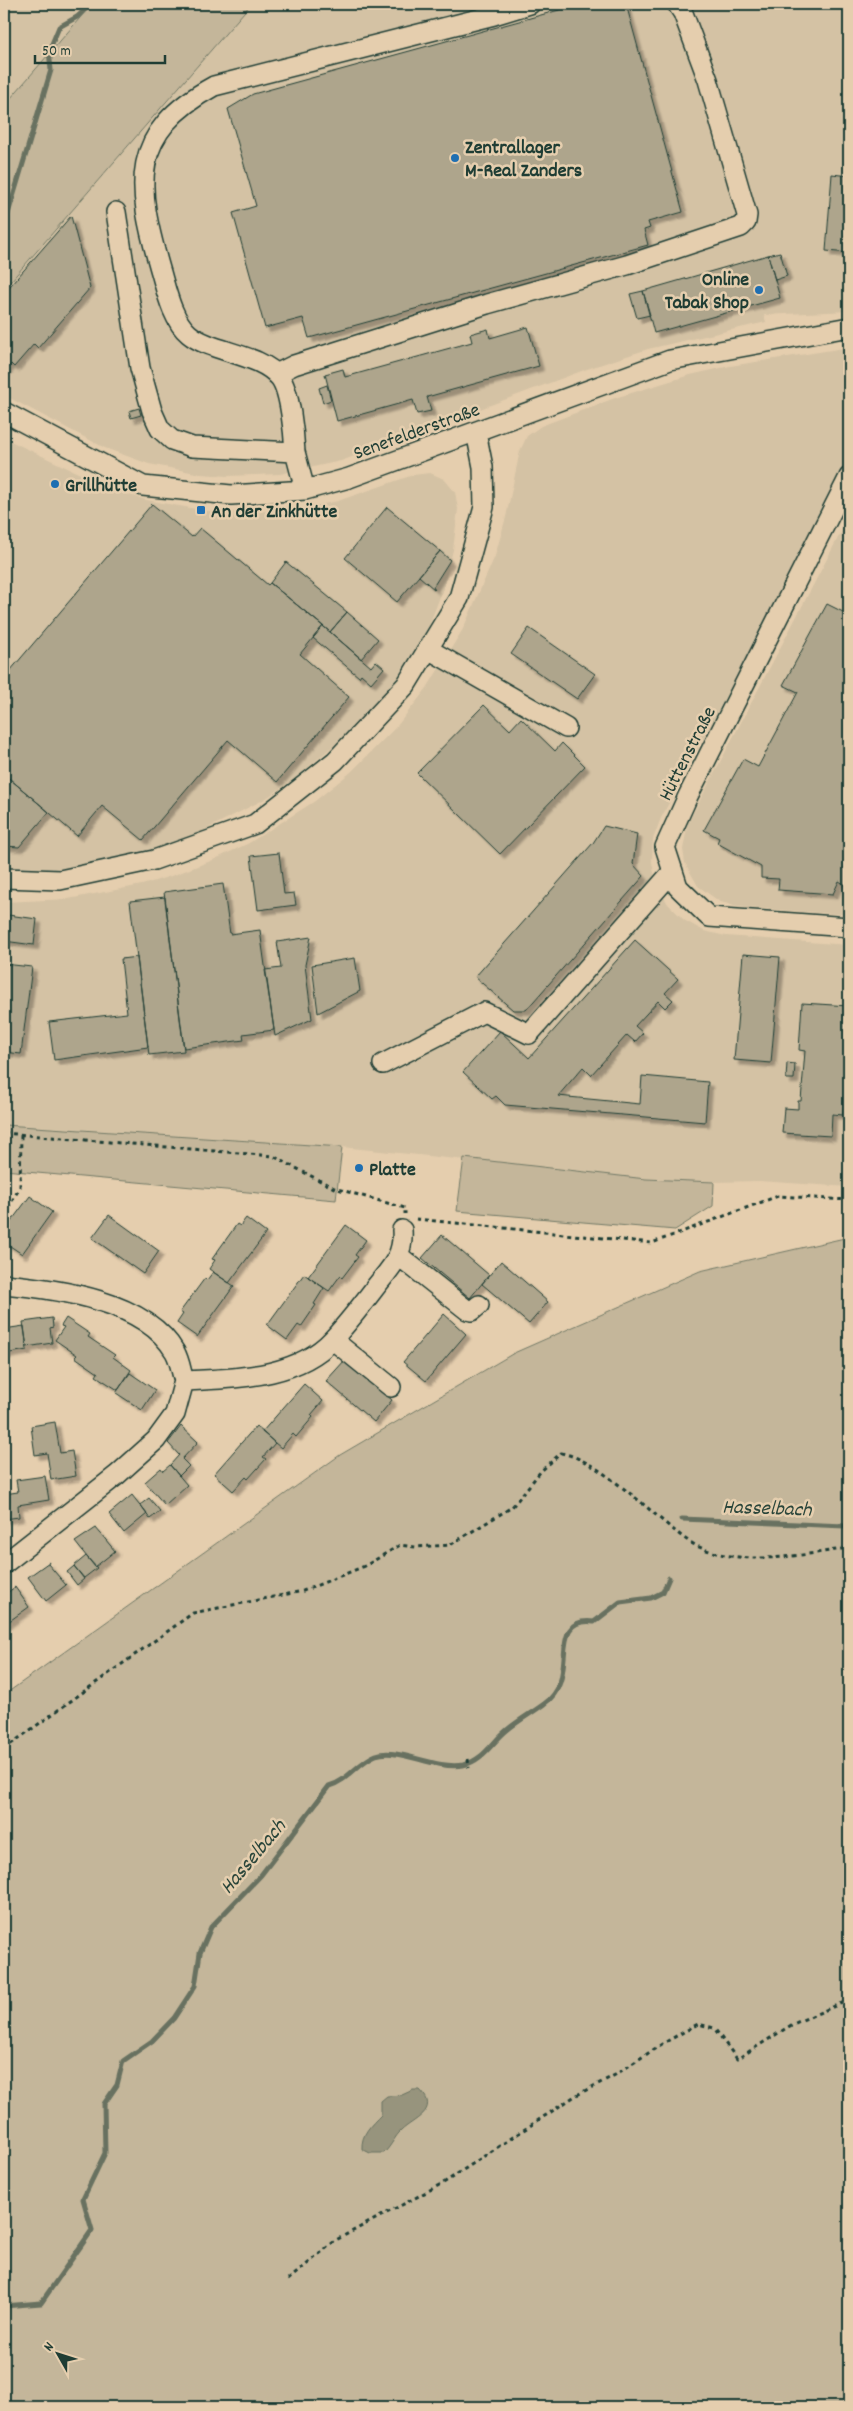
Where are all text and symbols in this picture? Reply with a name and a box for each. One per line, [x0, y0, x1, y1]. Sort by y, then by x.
scale bar [35, 32, 165, 64]
text: 50 m [42, 41, 71, 63]
place label: Zentrallager M-Real Zanders [465, 135, 582, 186]
marker: Zentrallager M-Real Zanders [449, 152, 461, 164]
place label: Online Tabak Shop [665, 267, 749, 318]
marker: Online Tabak Shop [753, 284, 765, 296]
street label: Senefelderstraße [350, 397, 484, 469]
place label: Grillhütte [65, 473, 137, 501]
marker: Grillhütte [49, 478, 61, 490]
place label: An der Zinkhütte [211, 499, 337, 527]
marker: An der Zinkhütte [195, 504, 207, 516]
street label: Hüttenstraße [653, 702, 725, 806]
place label: Platte [369, 1157, 416, 1185]
marker: Platte [353, 1162, 365, 1174]
water label: Hasselbach [722, 1493, 814, 1527]
water label: Hasselbach [214, 1813, 295, 1902]
north arrow [32, 2328, 82, 2378]
text: N [40, 2338, 59, 2356]

